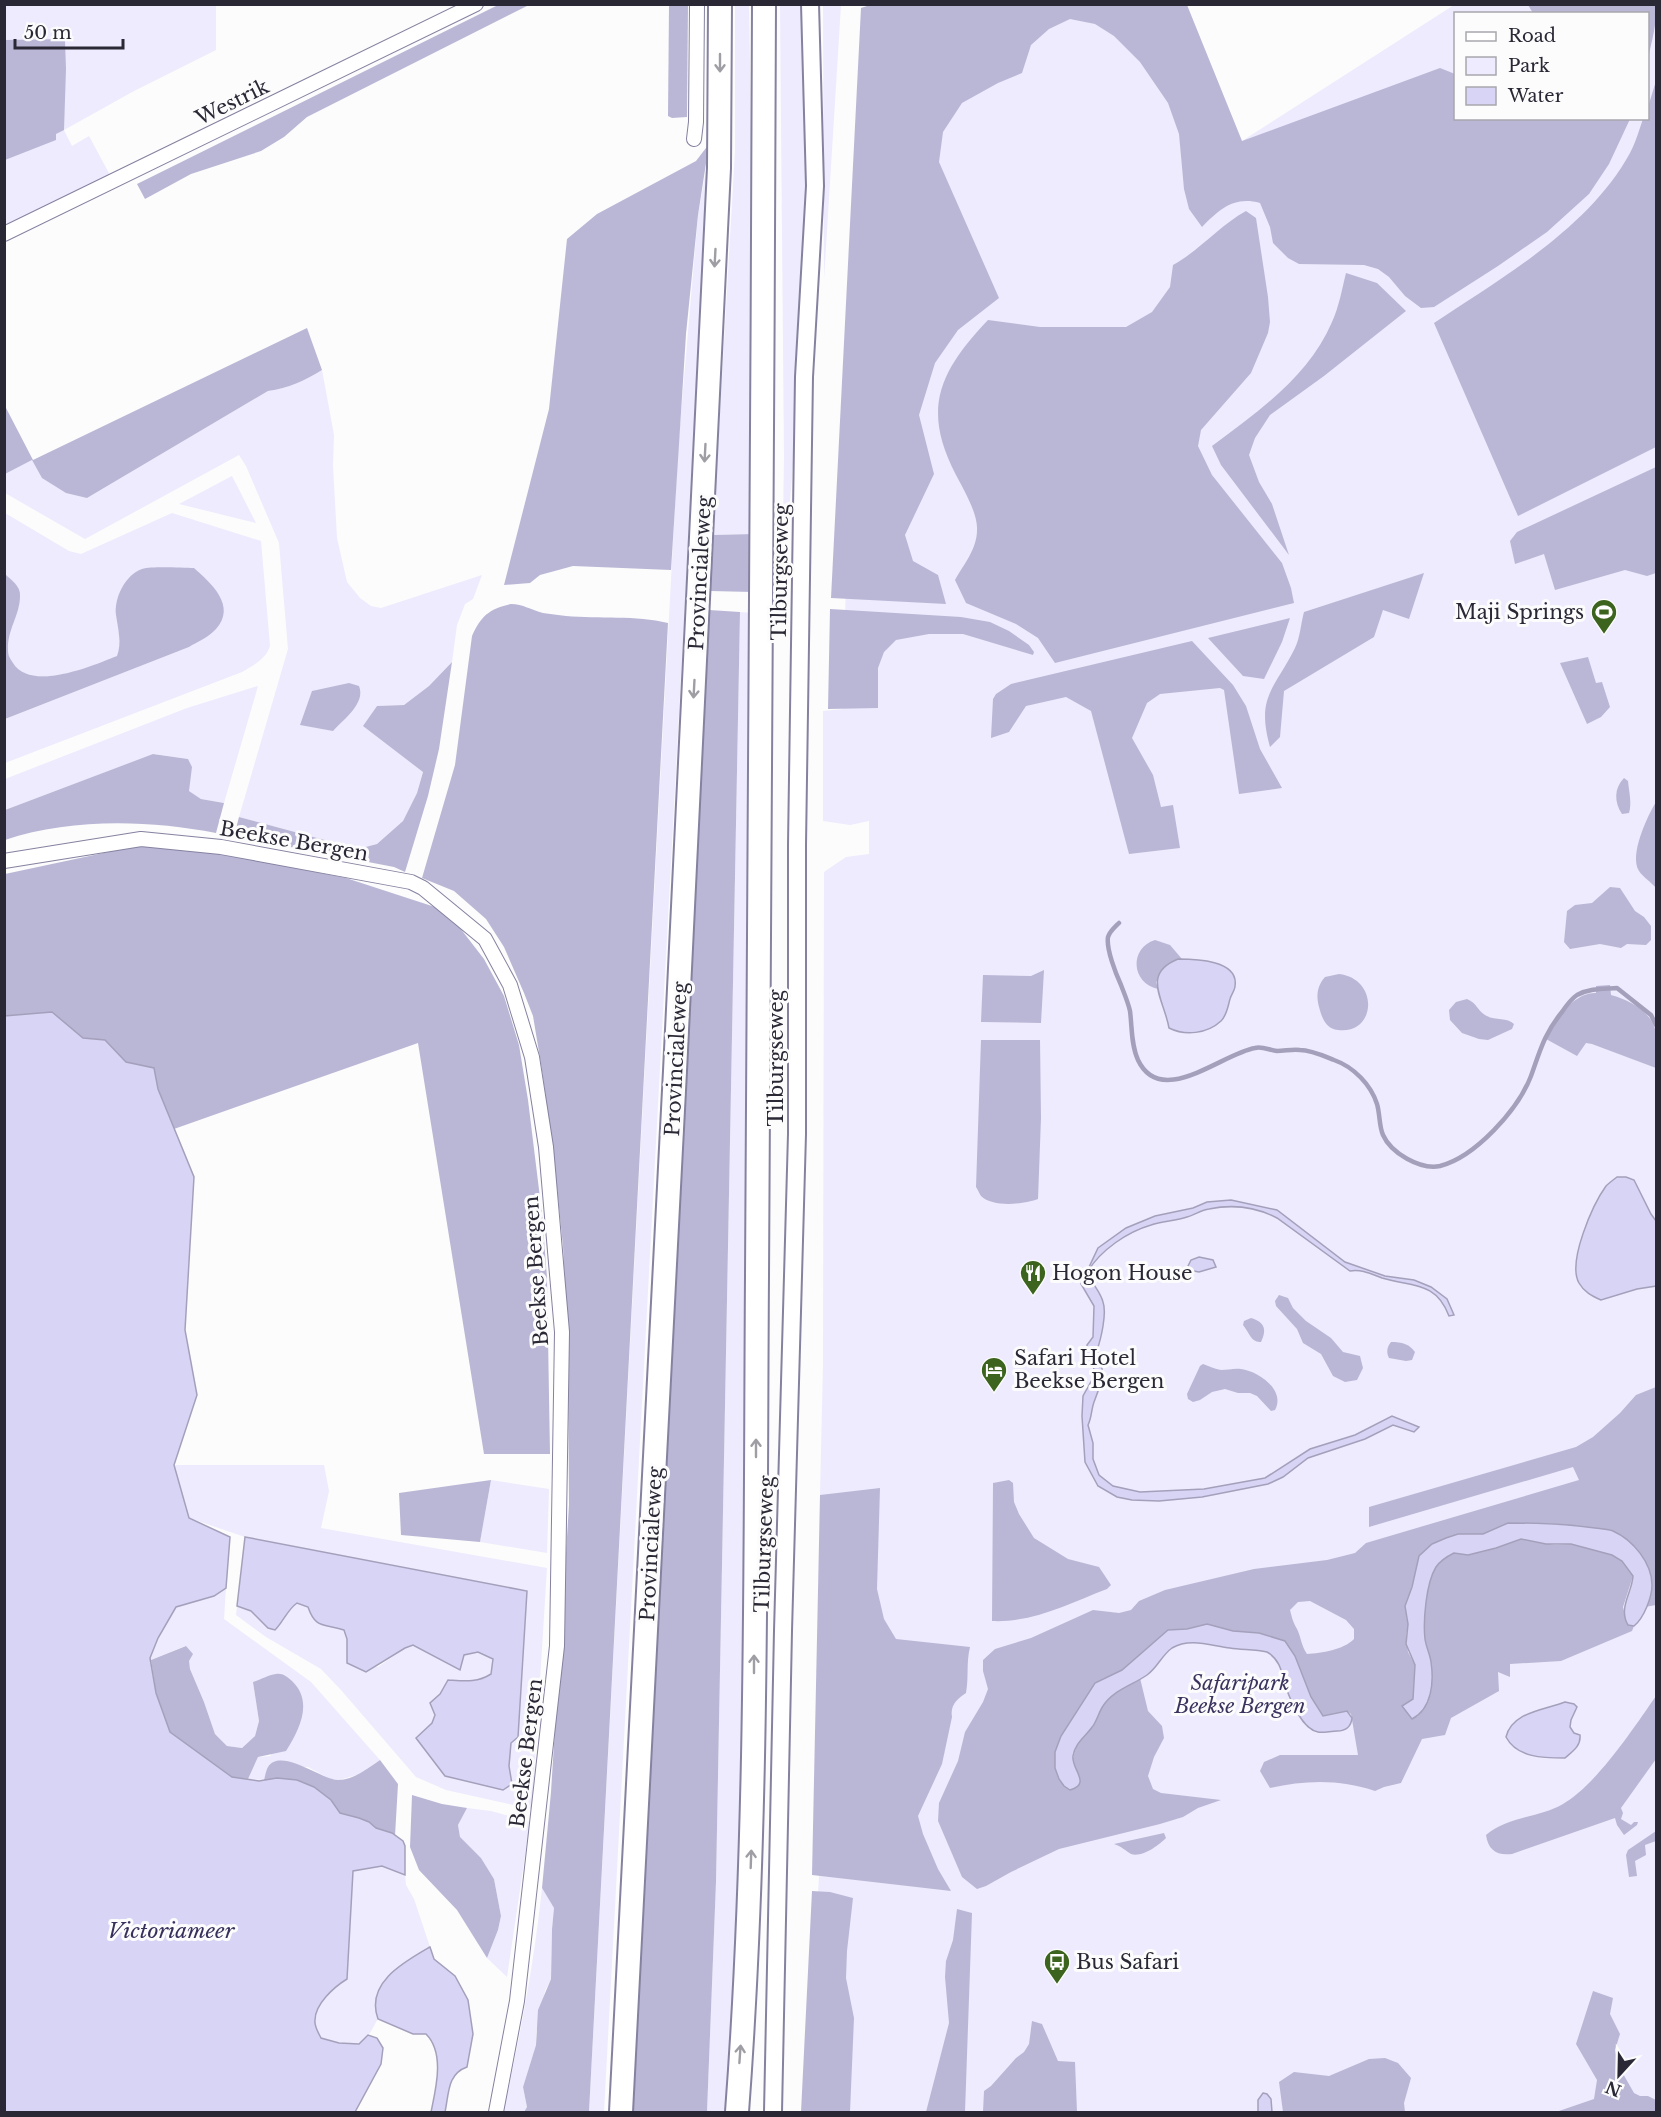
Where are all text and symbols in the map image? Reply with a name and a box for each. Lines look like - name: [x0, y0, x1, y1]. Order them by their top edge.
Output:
- scale bar: [15, 12, 123, 50]
- legend: [1454, 12, 1649, 120]
- text: 50 m: [24, 22, 72, 44]
- text: Road: [1508, 25, 1556, 47]
- one-way arrow: [714, 52, 726, 72]
- text: Park: [1508, 55, 1550, 77]
- street label: Westrik: [190, 74, 273, 130]
- text: Water: [1507, 85, 1564, 107]
- one-way arrow: [709, 247, 720, 267]
- one-way arrow: [700, 442, 711, 462]
- street label: Provincialeweg: [684, 494, 716, 651]
- street label: Tilburgseweg: [767, 502, 793, 641]
- sports icon: Maji Springs: [1589, 597, 1619, 635]
- place label: Maji Springs: [1455, 600, 1584, 624]
- one-way arrow: [688, 679, 699, 699]
- street label: Beekse Bergen: [218, 816, 370, 866]
- street label: Provincialeweg: [660, 980, 692, 1137]
- street label: Tilburgseweg: [764, 988, 788, 1127]
- street label: Beekse Bergen: [519, 1195, 553, 1347]
- restaurant icon: Hogon House: [1018, 1258, 1048, 1296]
- place label: Hogon House: [1052, 1261, 1193, 1285]
- place label: Safari Hotel Beekse Bergen: [1014, 1346, 1165, 1393]
- hotel icon: Safari Hotel Beekse Bergen: [979, 1355, 1009, 1393]
- one-way arrow: [750, 1439, 762, 1459]
- street label: Provincialeweg: [635, 1465, 667, 1622]
- street label: Tilburgseweg: [750, 1474, 778, 1613]
- one-way arrow: [748, 1655, 760, 1675]
- park label: Safaripark Beekse Bergen: [1174, 1671, 1305, 1718]
- street label: Beekse Bergen: [505, 1677, 547, 1829]
- one-way arrow: [745, 1850, 756, 1870]
- water label: Victoriameer: [108, 1918, 236, 1944]
- bus stop icon: Bus Safari: [1042, 1947, 1072, 1985]
- place label: Bus Safari: [1076, 1950, 1179, 1974]
- one-way arrow: [735, 2045, 746, 2065]
- north arrow: [1589, 2045, 1649, 2105]
- text: N: [1603, 2077, 1624, 2101]

